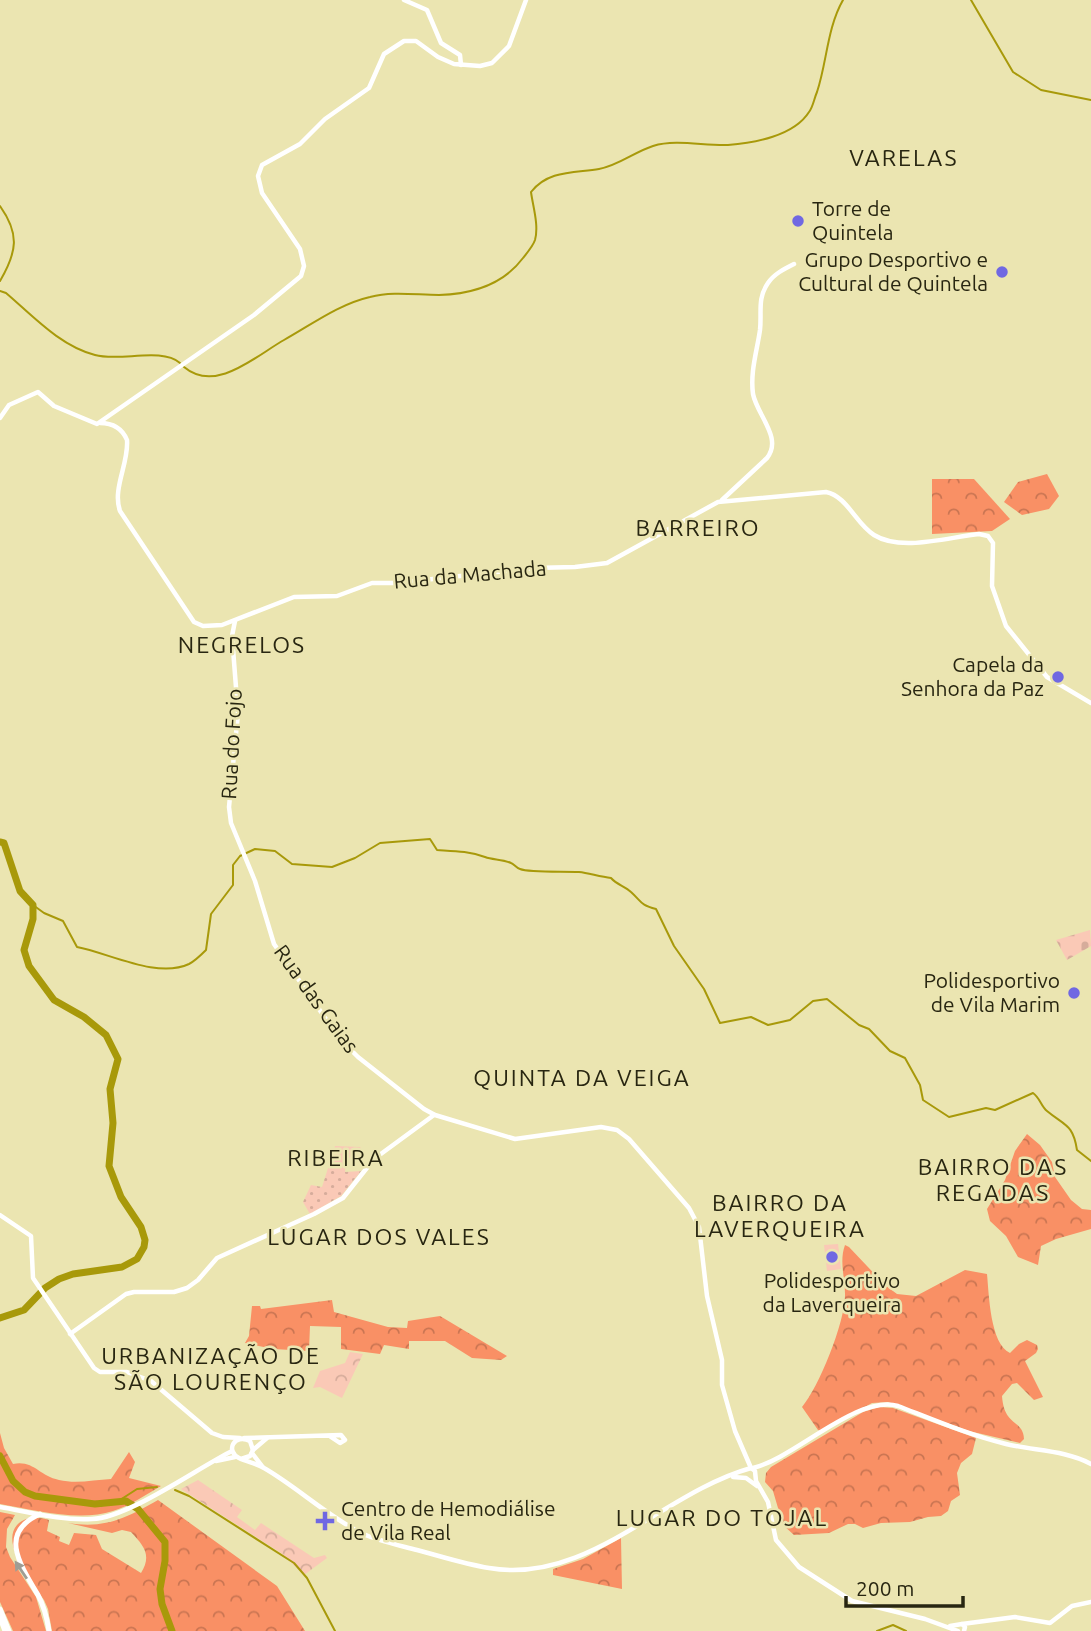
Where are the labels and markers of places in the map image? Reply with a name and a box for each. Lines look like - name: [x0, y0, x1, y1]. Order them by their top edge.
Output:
- place label: Torre de Quintela: [812, 196, 894, 244]
- marker: Torre de Quintela: [790, 213, 806, 229]
- place label: Grupo Desportivo e Cultural de Quintela: [798, 247, 988, 295]
- marker: Grupo Desportivo e Cultural de Quintela: [994, 264, 1010, 280]
- place label: Capela da Senhora da Paz: [901, 652, 1044, 700]
- marker: Capela da Senhora da Paz: [1050, 669, 1066, 685]
- place label: Polidesportivo de Vila Marim: [923, 968, 1060, 1016]
- marker: Polidesportivo de Vila Marim: [1066, 985, 1082, 1001]
- marker: Polidesportivo da Laverqueira: [824, 1249, 840, 1265]
- place label: Polidesportivo da Laverqueira: [763, 1268, 901, 1316]
- place label: Centro de Hemodiálise de Vila Real: [341, 1496, 556, 1544]
- marker: Centro de Hemodiálise de Vila Real: [315, 1511, 335, 1531]

